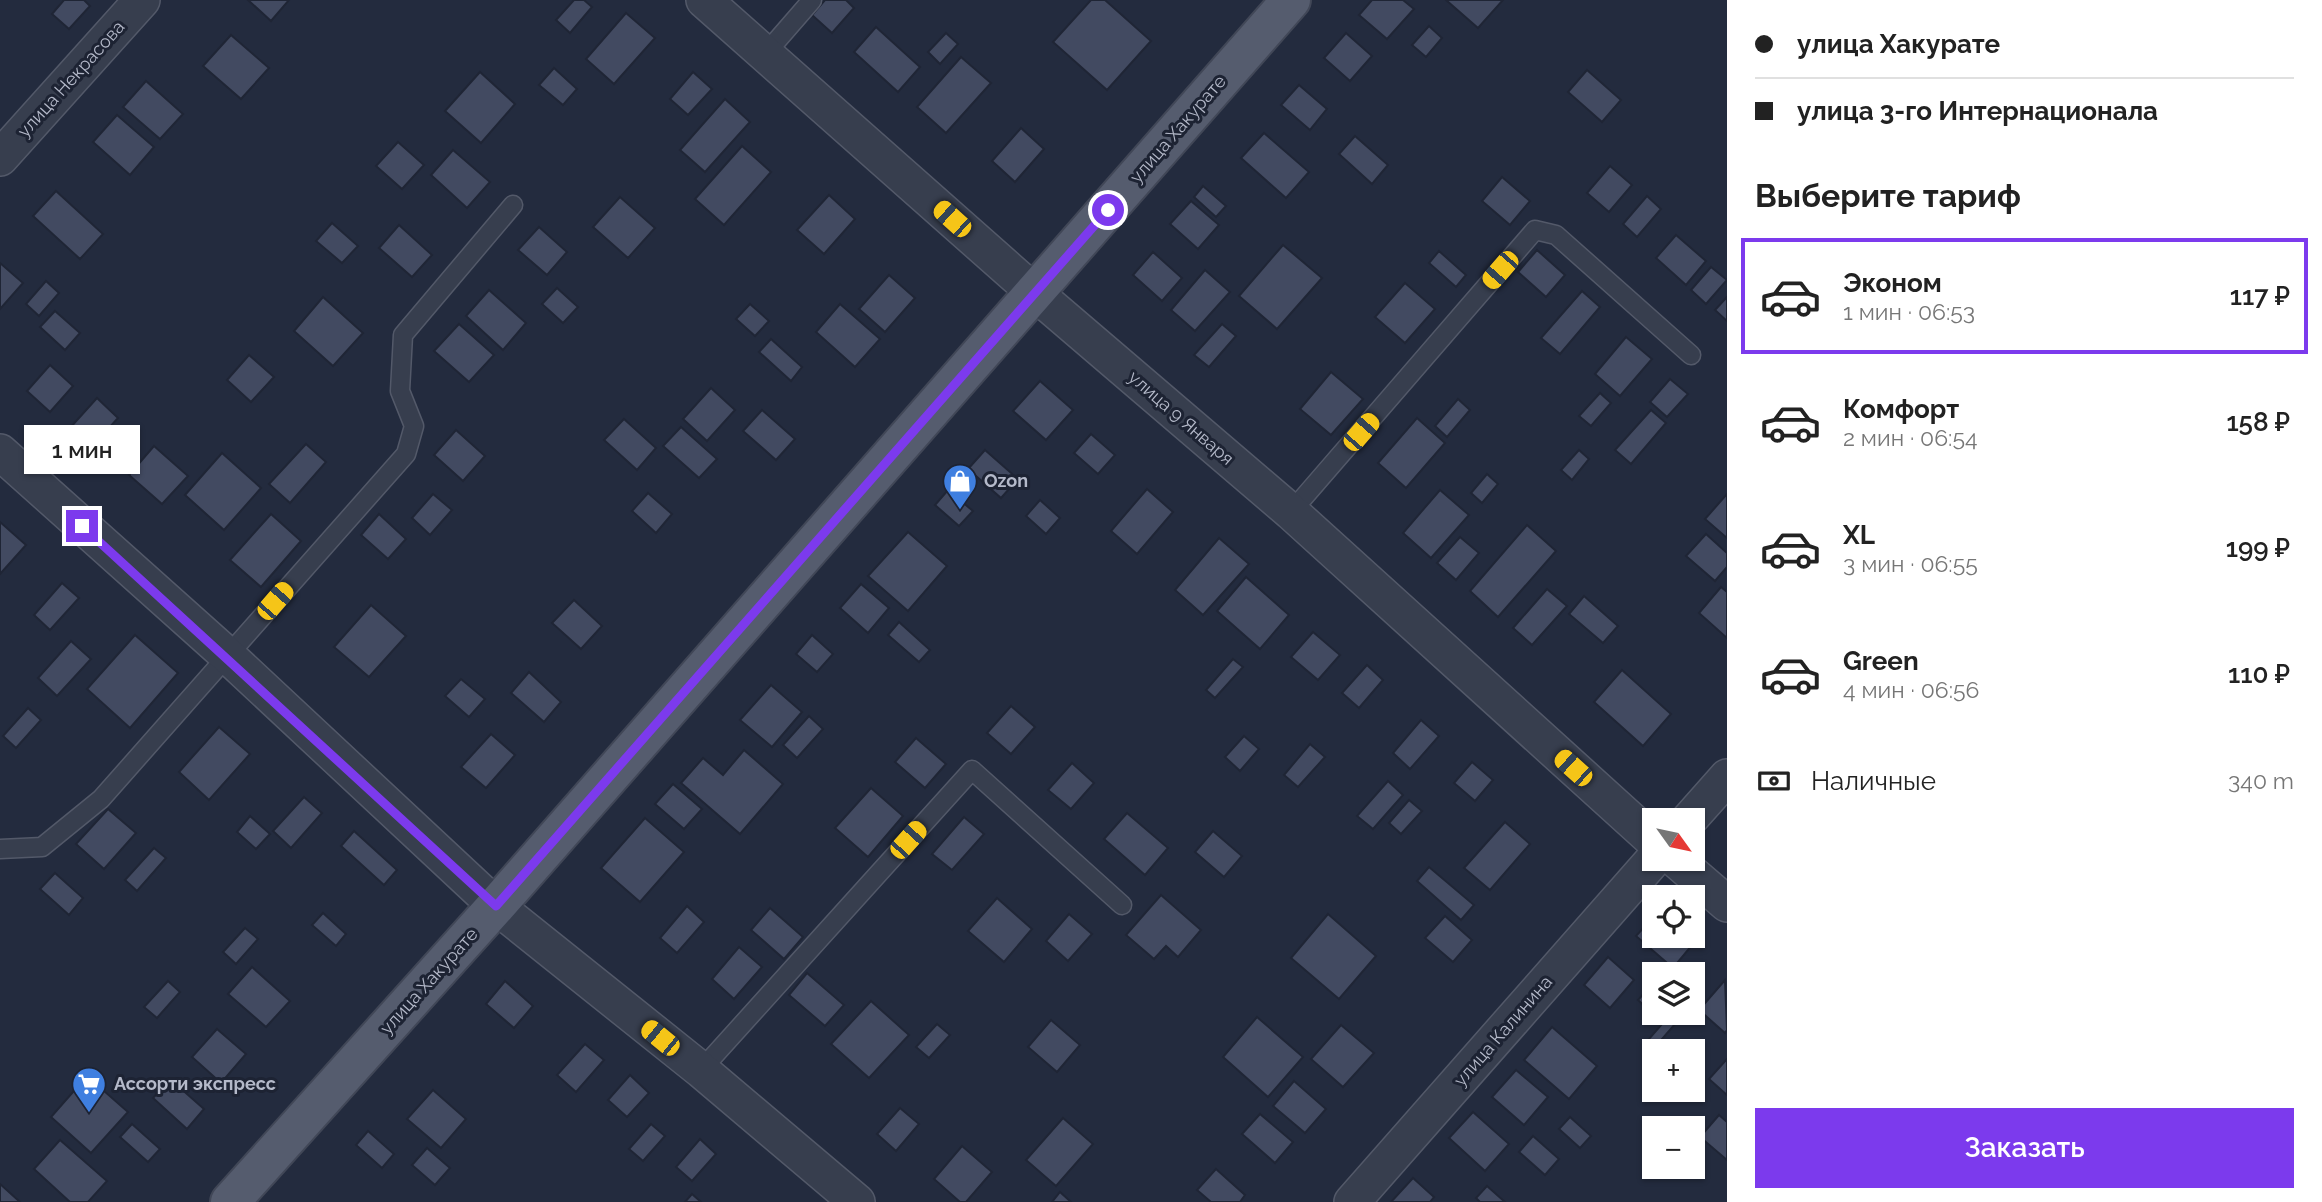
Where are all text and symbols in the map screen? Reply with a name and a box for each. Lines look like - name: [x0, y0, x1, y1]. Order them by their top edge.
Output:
- street label: улица Некрасова: [13, 16, 128, 141]
- text: улица Хакурате: [1797, 29, 2000, 59]
- street label: улица Хакурате: [1125, 70, 1230, 187]
- text: улица 3-го Интернационала: [1797, 96, 2158, 126]
- text: Выберите тариф: [1755, 177, 2021, 214]
- route start: [1092, 194, 1124, 226]
- car: [930, 197, 975, 241]
- car: [1479, 247, 1522, 293]
- icon: car: [1759, 265, 1822, 328]
- text: Эконом: [1843, 268, 1942, 298]
- text: 117 ₽: [2230, 281, 2290, 311]
- text: 1 мин · 06:53: [1843, 298, 1975, 325]
- street label: улица 9 Января: [1124, 366, 1238, 469]
- icon: car: [1759, 391, 1822, 454]
- text: Комфорт: [1843, 394, 1959, 424]
- text: 158 ₽: [2226, 407, 2290, 437]
- car: [1340, 409, 1383, 455]
- callout: 1 мин: [24, 424, 140, 474]
- text: 2 мин · 06:54: [1843, 424, 1977, 451]
- text: 1 мин: [52, 436, 112, 463]
- shop icon: Ozon: [941, 462, 979, 511]
- place label: Ozon: [984, 470, 1028, 491]
- route end: [66, 510, 98, 542]
- icon: car: [1759, 517, 1822, 580]
- text: XL: [1843, 520, 1875, 550]
- text: 199 ₽: [2226, 533, 2290, 563]
- text: 3 мин · 06:55: [1843, 550, 1978, 577]
- car: [254, 578, 297, 624]
- icon: car: [1759, 643, 1822, 706]
- text: Green: [1843, 646, 1919, 676]
- text: 110 ₽: [2228, 659, 2290, 689]
- text: 4 мин · 06:56: [1843, 676, 1979, 703]
- car: [1551, 746, 1596, 790]
- icon: cash: [1755, 762, 1793, 800]
- text: Наличные: [1811, 766, 1936, 796]
- text: 340 m: [2228, 767, 2294, 794]
- north arrow: [1642, 808, 1704, 872]
- map controls: [1642, 808, 1705, 1179]
- car: [887, 817, 930, 863]
- button: locate: [1642, 885, 1705, 948]
- street label: улица Хакурате: [375, 923, 482, 1038]
- button: layers: [1642, 962, 1705, 1025]
- street label: улица Калинина: [1449, 971, 1556, 1090]
- car: [638, 1017, 683, 1059]
- button: +: [1642, 1039, 1705, 1102]
- supermarket icon: Ассорти экспресс: [70, 1065, 108, 1114]
- place label: Ассорти экспресс: [114, 1073, 276, 1094]
- button: Заказать: [1755, 1108, 2294, 1188]
- button: −: [1642, 1116, 1705, 1179]

